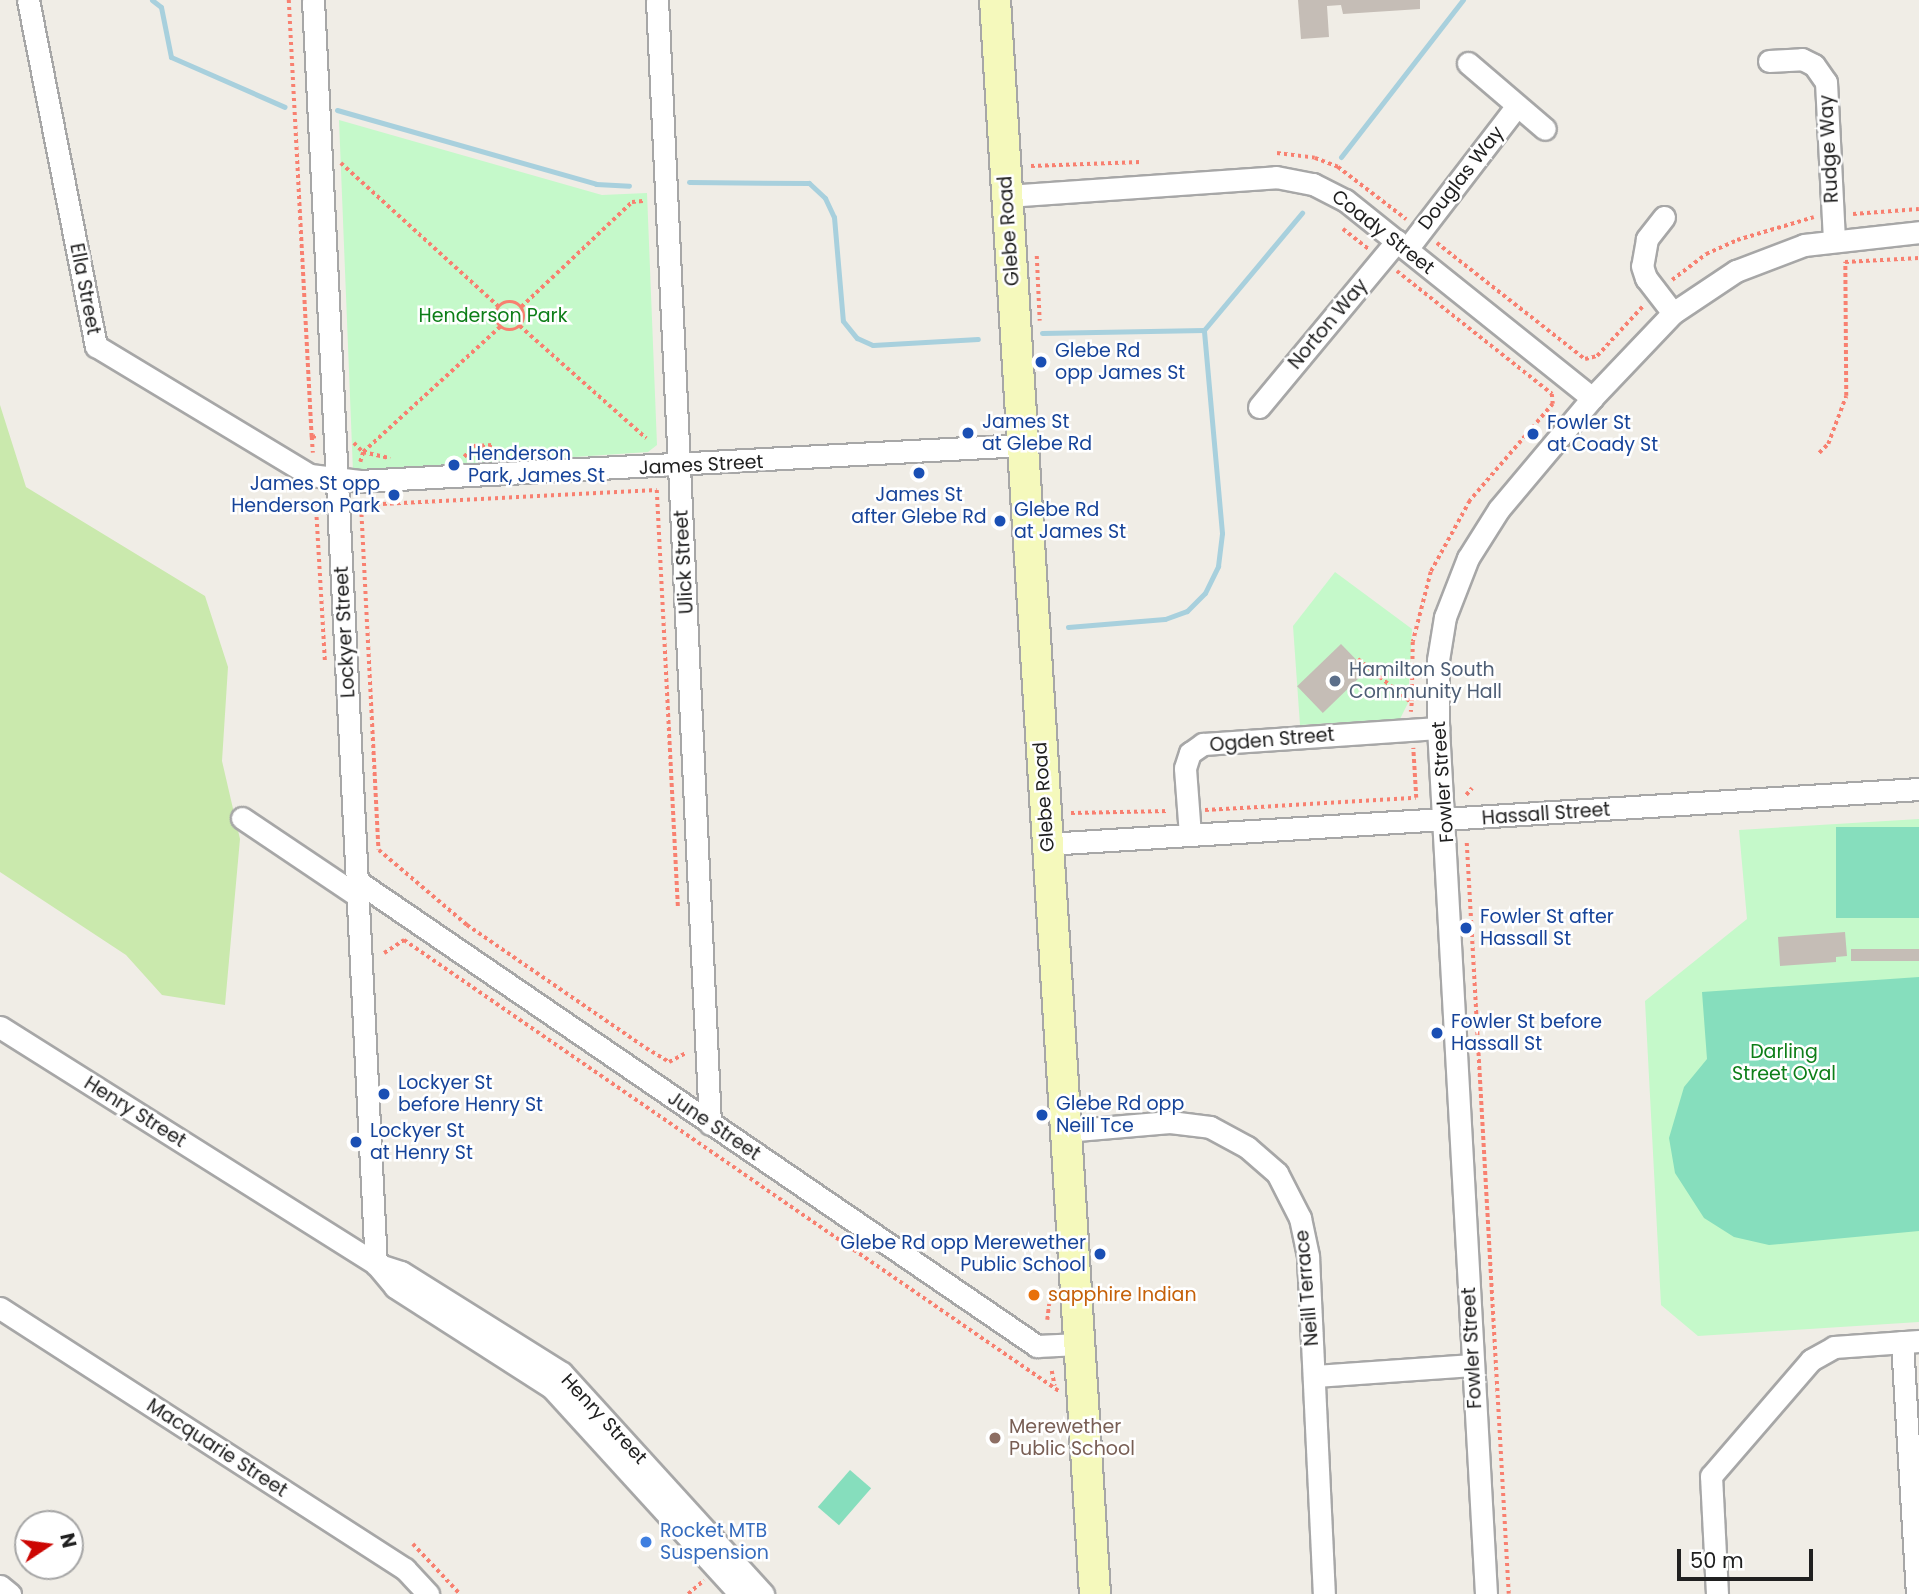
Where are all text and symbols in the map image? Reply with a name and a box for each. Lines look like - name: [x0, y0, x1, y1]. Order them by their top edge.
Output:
- street label: Rudge Way: [1815, 94, 1843, 204]
- street label: Douglas Way: [1413, 122, 1509, 234]
- street label: Glebe Road: [994, 175, 1024, 287]
- street label: Coady Street: [1327, 185, 1439, 279]
- street label: Ella Street: [65, 241, 105, 337]
- street label: Norton Way: [1284, 274, 1372, 374]
- park label: Henderson Park: [419, 305, 567, 327]
- place label: Glebe Rd opp James St: [1055, 340, 1185, 384]
- marker: Glebe Rd opp James St: [1033, 354, 1049, 370]
- place label: James St at Glebe Rd: [982, 411, 1092, 455]
- place label: Fowler St at Coady St: [1547, 412, 1658, 456]
- marker: James St at Glebe Rd: [960, 425, 976, 441]
- marker: Fowler St at Coady St: [1525, 426, 1541, 442]
- place label: Henderson Park, James St: [468, 443, 605, 487]
- street label: James Street: [638, 450, 764, 480]
- marker: Henderson Park, James St: [446, 457, 462, 473]
- marker: James St after Glebe Rd: [911, 465, 927, 481]
- place label: James St opp Henderson Park: [231, 473, 380, 517]
- place label: James St after Glebe Rd: [851, 484, 987, 528]
- marker: James St opp Henderson Park: [386, 487, 402, 503]
- place label: Glebe Rd at James St: [1014, 499, 1126, 543]
- street label: Ulick Street: [670, 509, 698, 615]
- marker: Glebe Rd at James St: [992, 513, 1008, 529]
- street label: Lockyer Street: [330, 566, 360, 698]
- place label: Hamilton South Community Hall: [1349, 659, 1502, 703]
- marker: Hamilton South Community Hall: [1327, 673, 1343, 689]
- street label: Fowler Street: [1427, 721, 1459, 843]
- street label: Ogden Street: [1209, 723, 1335, 757]
- street label: Glebe Road: [1029, 741, 1059, 853]
- street label: Hassall Street: [1481, 798, 1611, 830]
- place label: Fowler St after Hassall St: [1480, 906, 1614, 950]
- marker: Fowler St after Hassall St: [1458, 920, 1474, 936]
- place label: Fowler St before Hassall St: [1451, 1011, 1602, 1055]
- marker: Fowler St before Hassall St: [1429, 1025, 1445, 1041]
- park label: Darling Street Oval: [1732, 1041, 1836, 1085]
- street label: Henry Street: [80, 1072, 190, 1152]
- place label: Lockyer St before Henry St: [398, 1072, 543, 1116]
- marker: Lockyer St before Henry St: [376, 1086, 392, 1102]
- street label: June Street: [663, 1087, 765, 1165]
- place label: Glebe Rd opp Neill Tce: [1056, 1093, 1184, 1137]
- marker: Glebe Rd opp Neill Tce: [1034, 1107, 1050, 1123]
- place label: Lockyer St at Henry St: [370, 1120, 473, 1164]
- marker: Lockyer St at Henry St: [348, 1134, 364, 1150]
- street label: Neill Terrace: [1291, 1229, 1323, 1347]
- place label: Glebe Rd opp Merewether Public School: [840, 1232, 1086, 1276]
- marker: Glebe Rd opp Merewether Public School: [1092, 1246, 1108, 1262]
- place label: sapphire Indian: [1048, 1284, 1197, 1306]
- marker: sapphire Indian: [1026, 1287, 1042, 1303]
- street label: Fowler Street: [1457, 1287, 1487, 1409]
- street label: Henry Street: [556, 1369, 652, 1469]
- street label: Macquarie Street: [143, 1394, 291, 1502]
- place label: Merewether Public School: [1009, 1416, 1135, 1460]
- marker: Merewether Public School: [987, 1430, 1003, 1446]
- north arrow: [14, 1510, 84, 1580]
- place label: Rocket MTB Suspension: [660, 1520, 769, 1564]
- text: N: [53, 1531, 83, 1551]
- marker: Rocket MTB Suspension: [638, 1534, 654, 1550]
- scale bar: [1681, 1534, 1818, 1578]
- text: 50 m: [1690, 1546, 1744, 1575]

